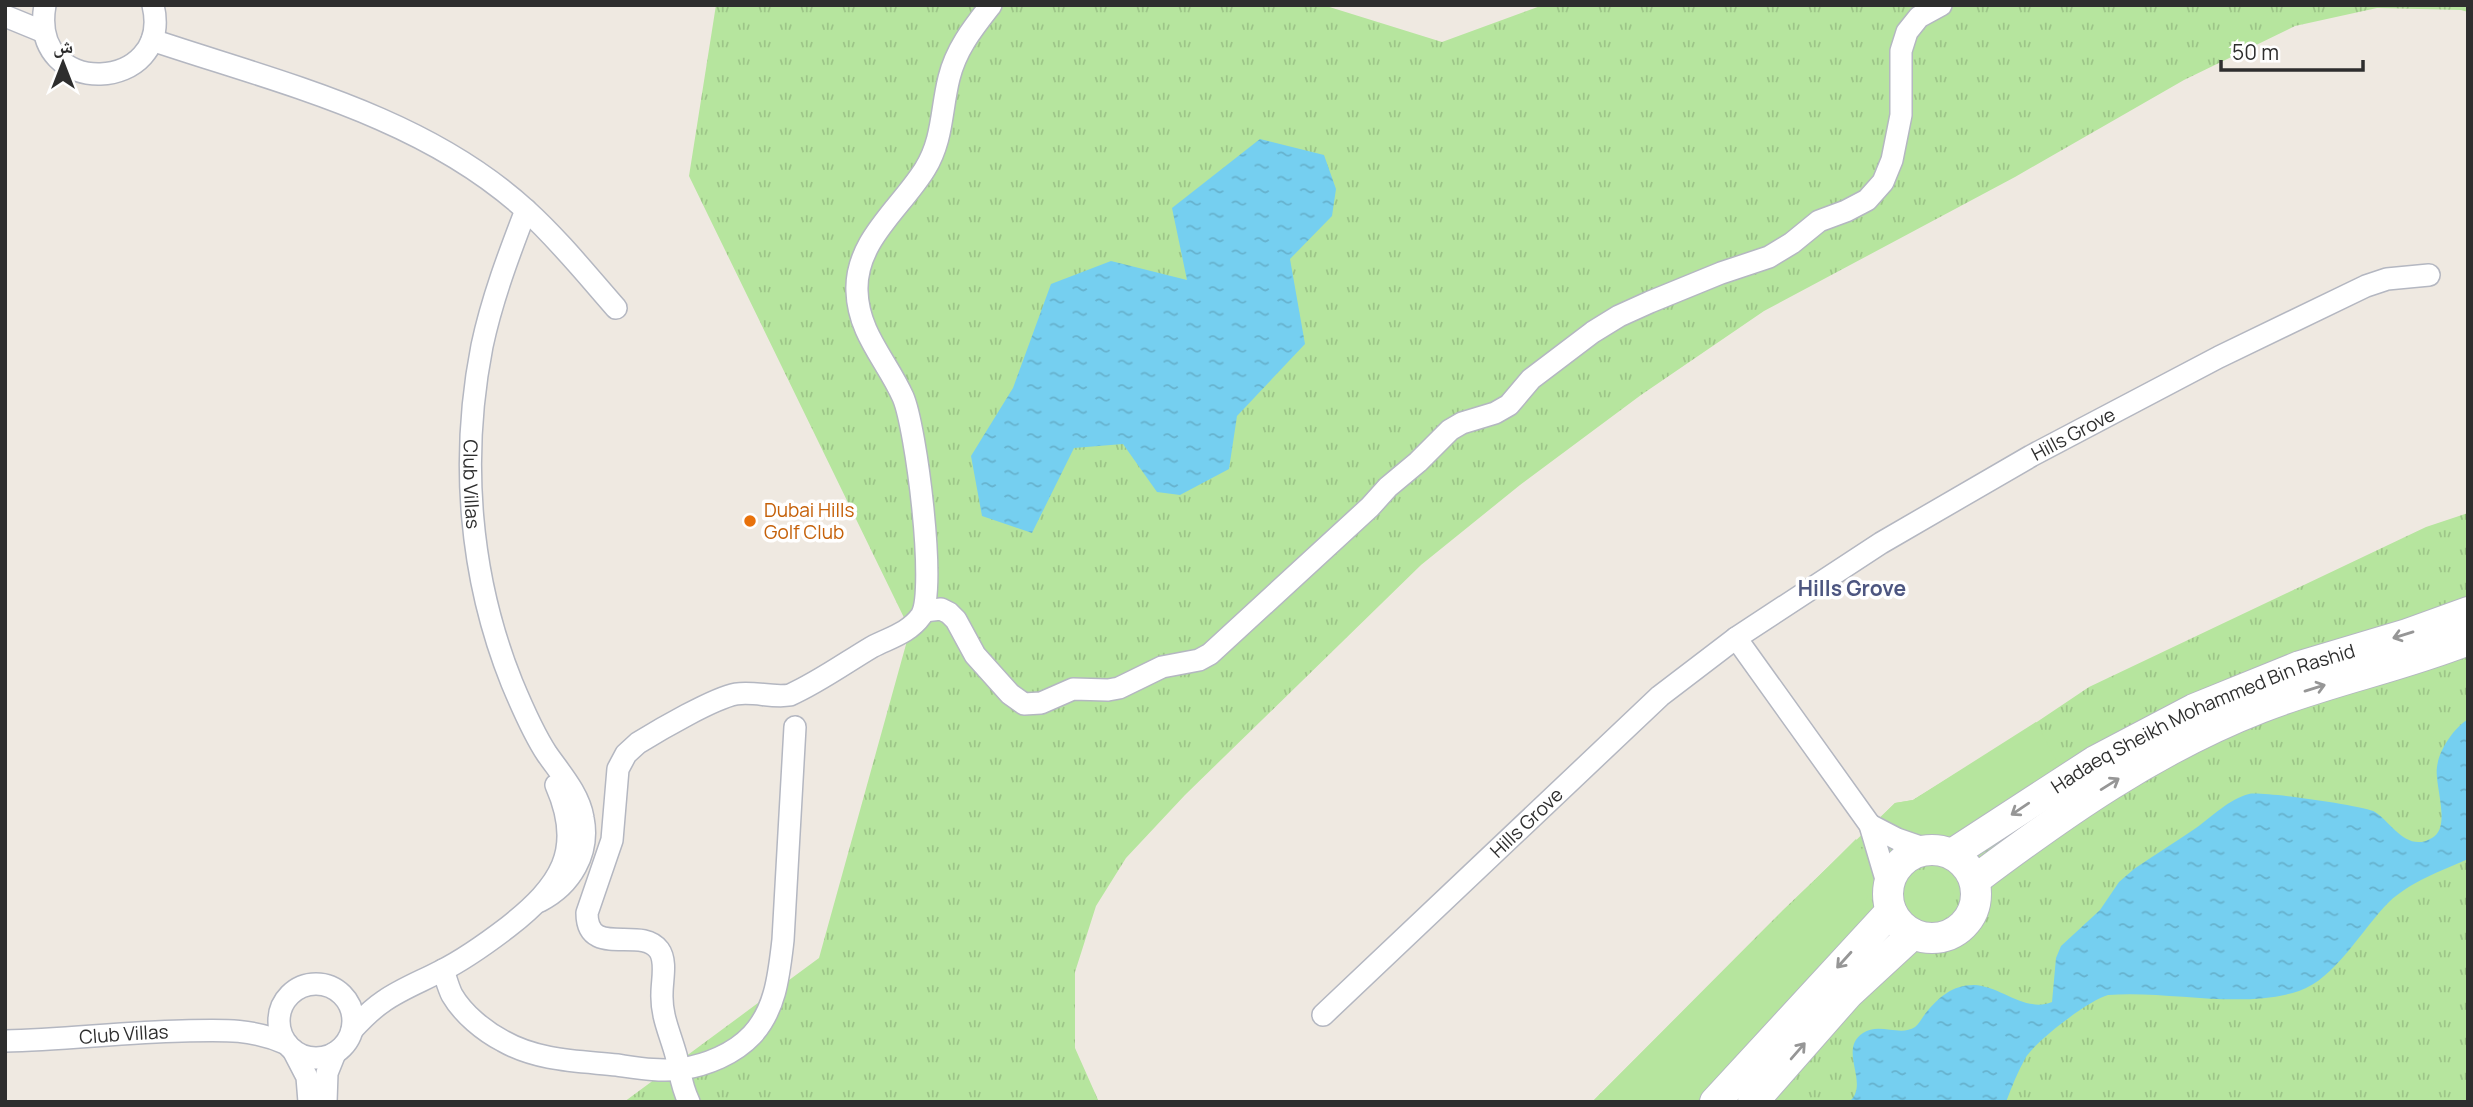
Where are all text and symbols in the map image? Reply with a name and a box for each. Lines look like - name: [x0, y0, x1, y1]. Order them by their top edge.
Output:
- north arrow: [28, 28, 98, 98]
- scale bar: [2221, 28, 2363, 72]
- text: ش: [53, 33, 73, 59]
- text: 50 m: [2232, 38, 2279, 66]
- street label: Hills Grove: [2027, 401, 2120, 467]
- street label: Club Villas: [457, 439, 487, 530]
- place label: Dubai Hills Golf Club: [764, 497, 854, 545]
- marker: Dubai Hills Golf Club: [742, 513, 758, 529]
- district label: Hills Grove: [1798, 574, 1906, 602]
- one-way arrow: [2393, 629, 2415, 642]
- street label: Hadaeq Sheikh Mohammed Bin Rashid: [2046, 637, 2358, 799]
- one-way arrow: [2304, 681, 2326, 693]
- one-way arrow: [2099, 777, 2119, 791]
- street label: Hills Grove: [1484, 782, 1568, 863]
- one-way arrow: [2011, 802, 2030, 816]
- one-way arrow: [1836, 951, 1853, 968]
- street label: Club Villas: [78, 1018, 169, 1050]
- one-way arrow: [1790, 1042, 1806, 1060]

